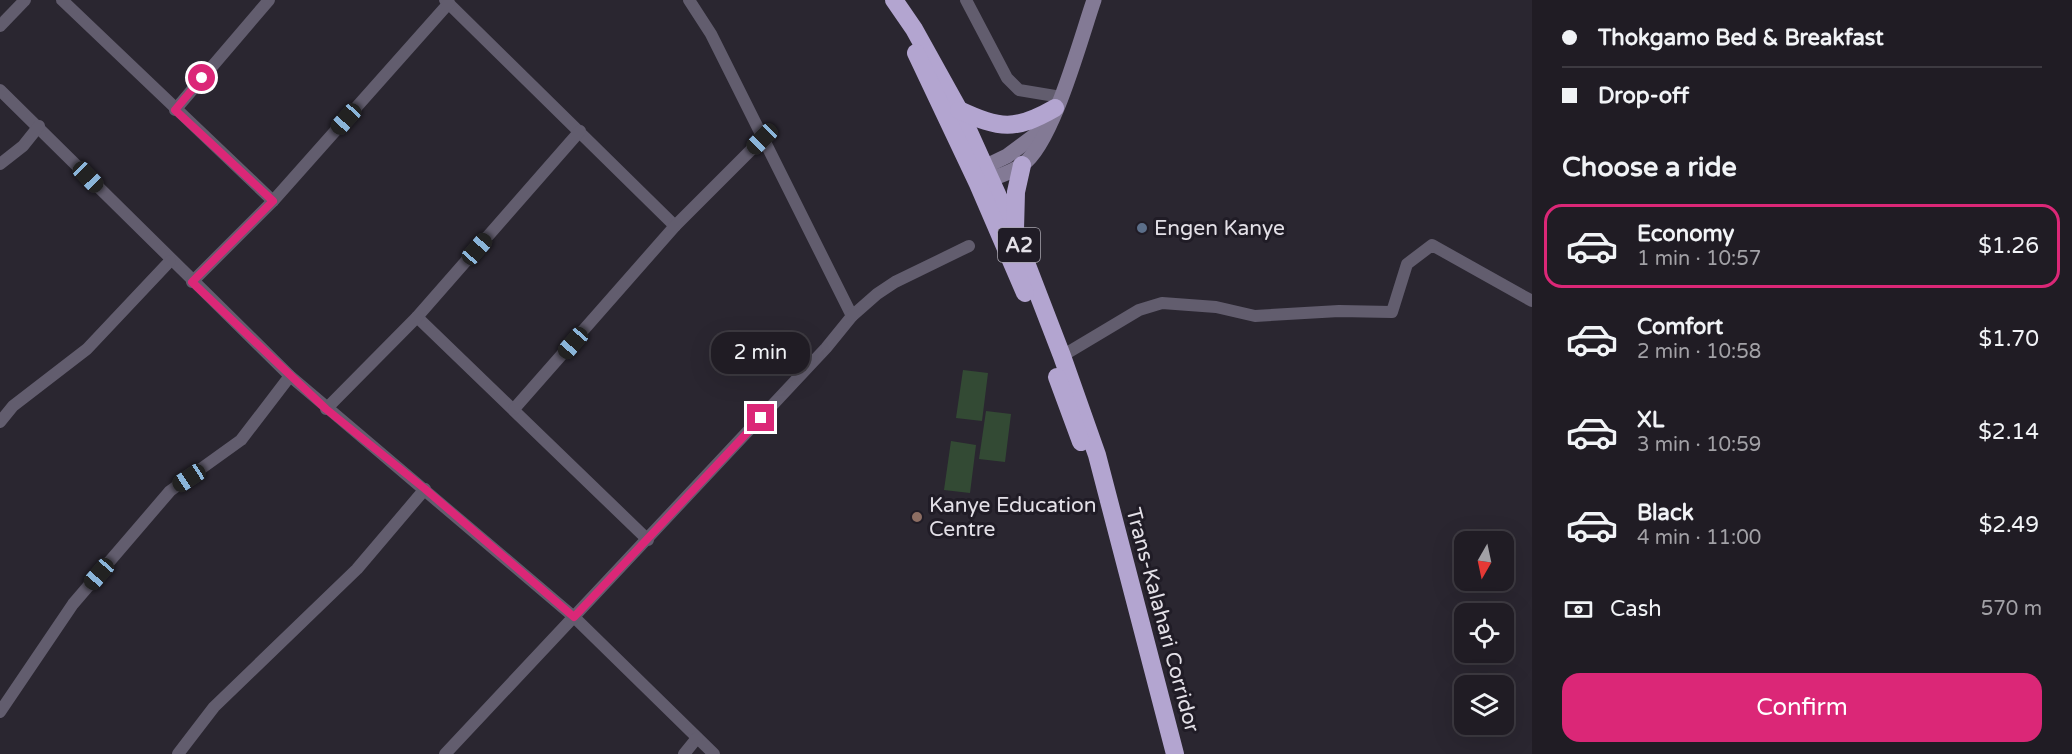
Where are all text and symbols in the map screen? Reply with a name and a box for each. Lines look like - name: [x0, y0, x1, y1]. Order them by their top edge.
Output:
- text: Thokgamo Bed & Breakfast: [1598, 25, 1884, 51]
- route start: [188, 64, 215, 91]
- text: Drop-off: [1598, 83, 1689, 109]
- car: [327, 100, 365, 138]
- car: [743, 120, 781, 158]
- text: Choose a ride: [1562, 151, 1737, 184]
- car: [69, 158, 107, 196]
- place label: Engen Kanye: [1154, 216, 1285, 241]
- icon: car: [1565, 219, 1619, 273]
- marker: Engen Kanye: [1135, 221, 1149, 235]
- text: Economy: [1637, 221, 1734, 247]
- road number: A2: [998, 228, 1040, 262]
- car: [458, 230, 496, 268]
- text: $1.26: [1978, 233, 2039, 259]
- text: 1 min · 10:57: [1637, 247, 1761, 271]
- icon: car: [1565, 312, 1619, 366]
- text: Comfort: [1637, 314, 1723, 340]
- car: [554, 324, 592, 362]
- text: $1.70: [1978, 326, 2039, 352]
- callout: 2 min: [712, 331, 810, 373]
- text: 2 min · 10:58: [1637, 340, 1761, 364]
- text: 2 min: [734, 341, 787, 365]
- route end: [747, 404, 774, 431]
- icon: car: [1565, 405, 1619, 459]
- text: XL: [1637, 407, 1664, 433]
- text: $2.14: [1978, 419, 2039, 445]
- text: 3 min · 10:59: [1637, 433, 1761, 457]
- car: [169, 461, 209, 495]
- place label: Kanye Education Centre: [929, 493, 1097, 542]
- icon: car: [1565, 498, 1619, 552]
- text: Black: [1637, 500, 1694, 526]
- street label: Trans-Kalahari Corridor: [1120, 505, 1205, 735]
- marker: Kanye Education Centre: [910, 510, 924, 524]
- text: $2.49: [1979, 512, 2039, 538]
- text: 4 min · 11:00: [1637, 526, 1761, 550]
- north arrow: [1454, 531, 1514, 591]
- map controls: [1454, 531, 1514, 735]
- car: [80, 555, 118, 593]
- icon: cash: [1562, 593, 1595, 626]
- text: Cash: [1610, 596, 1662, 622]
- text: 570 m: [1981, 597, 2042, 621]
- button: locate: [1454, 603, 1514, 663]
- button: Confirm: [1562, 673, 2042, 742]
- button: layers: [1454, 675, 1514, 735]

